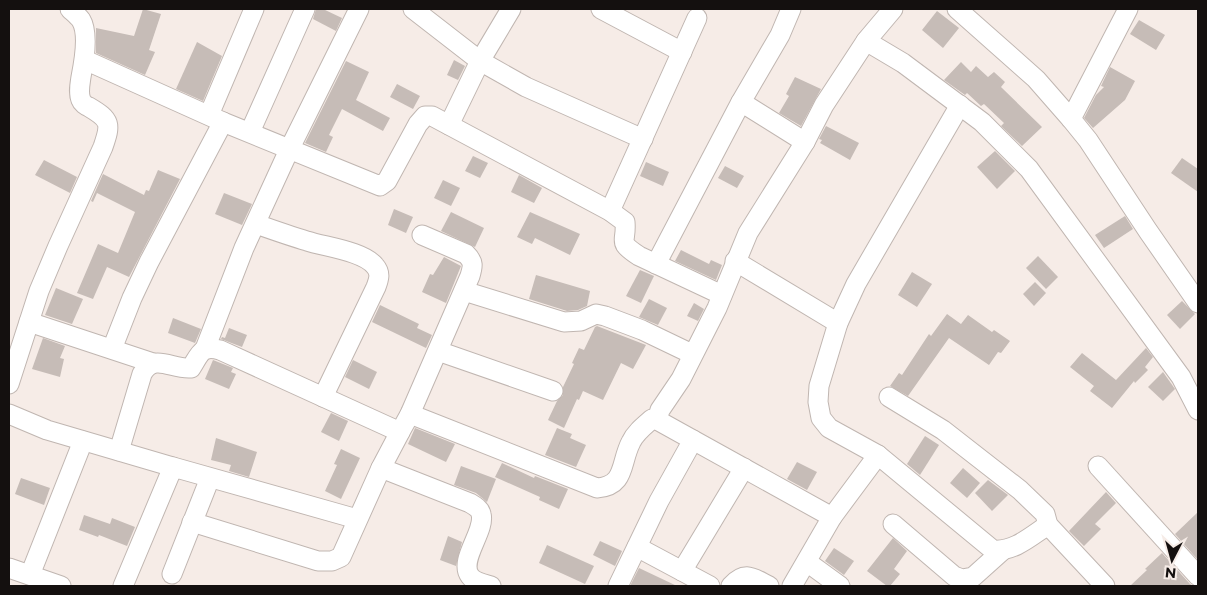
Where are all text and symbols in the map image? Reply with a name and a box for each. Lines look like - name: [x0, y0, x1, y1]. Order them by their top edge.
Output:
- north arrow: [1147, 535, 1197, 585]
- text: N: [1164, 563, 1177, 582]

